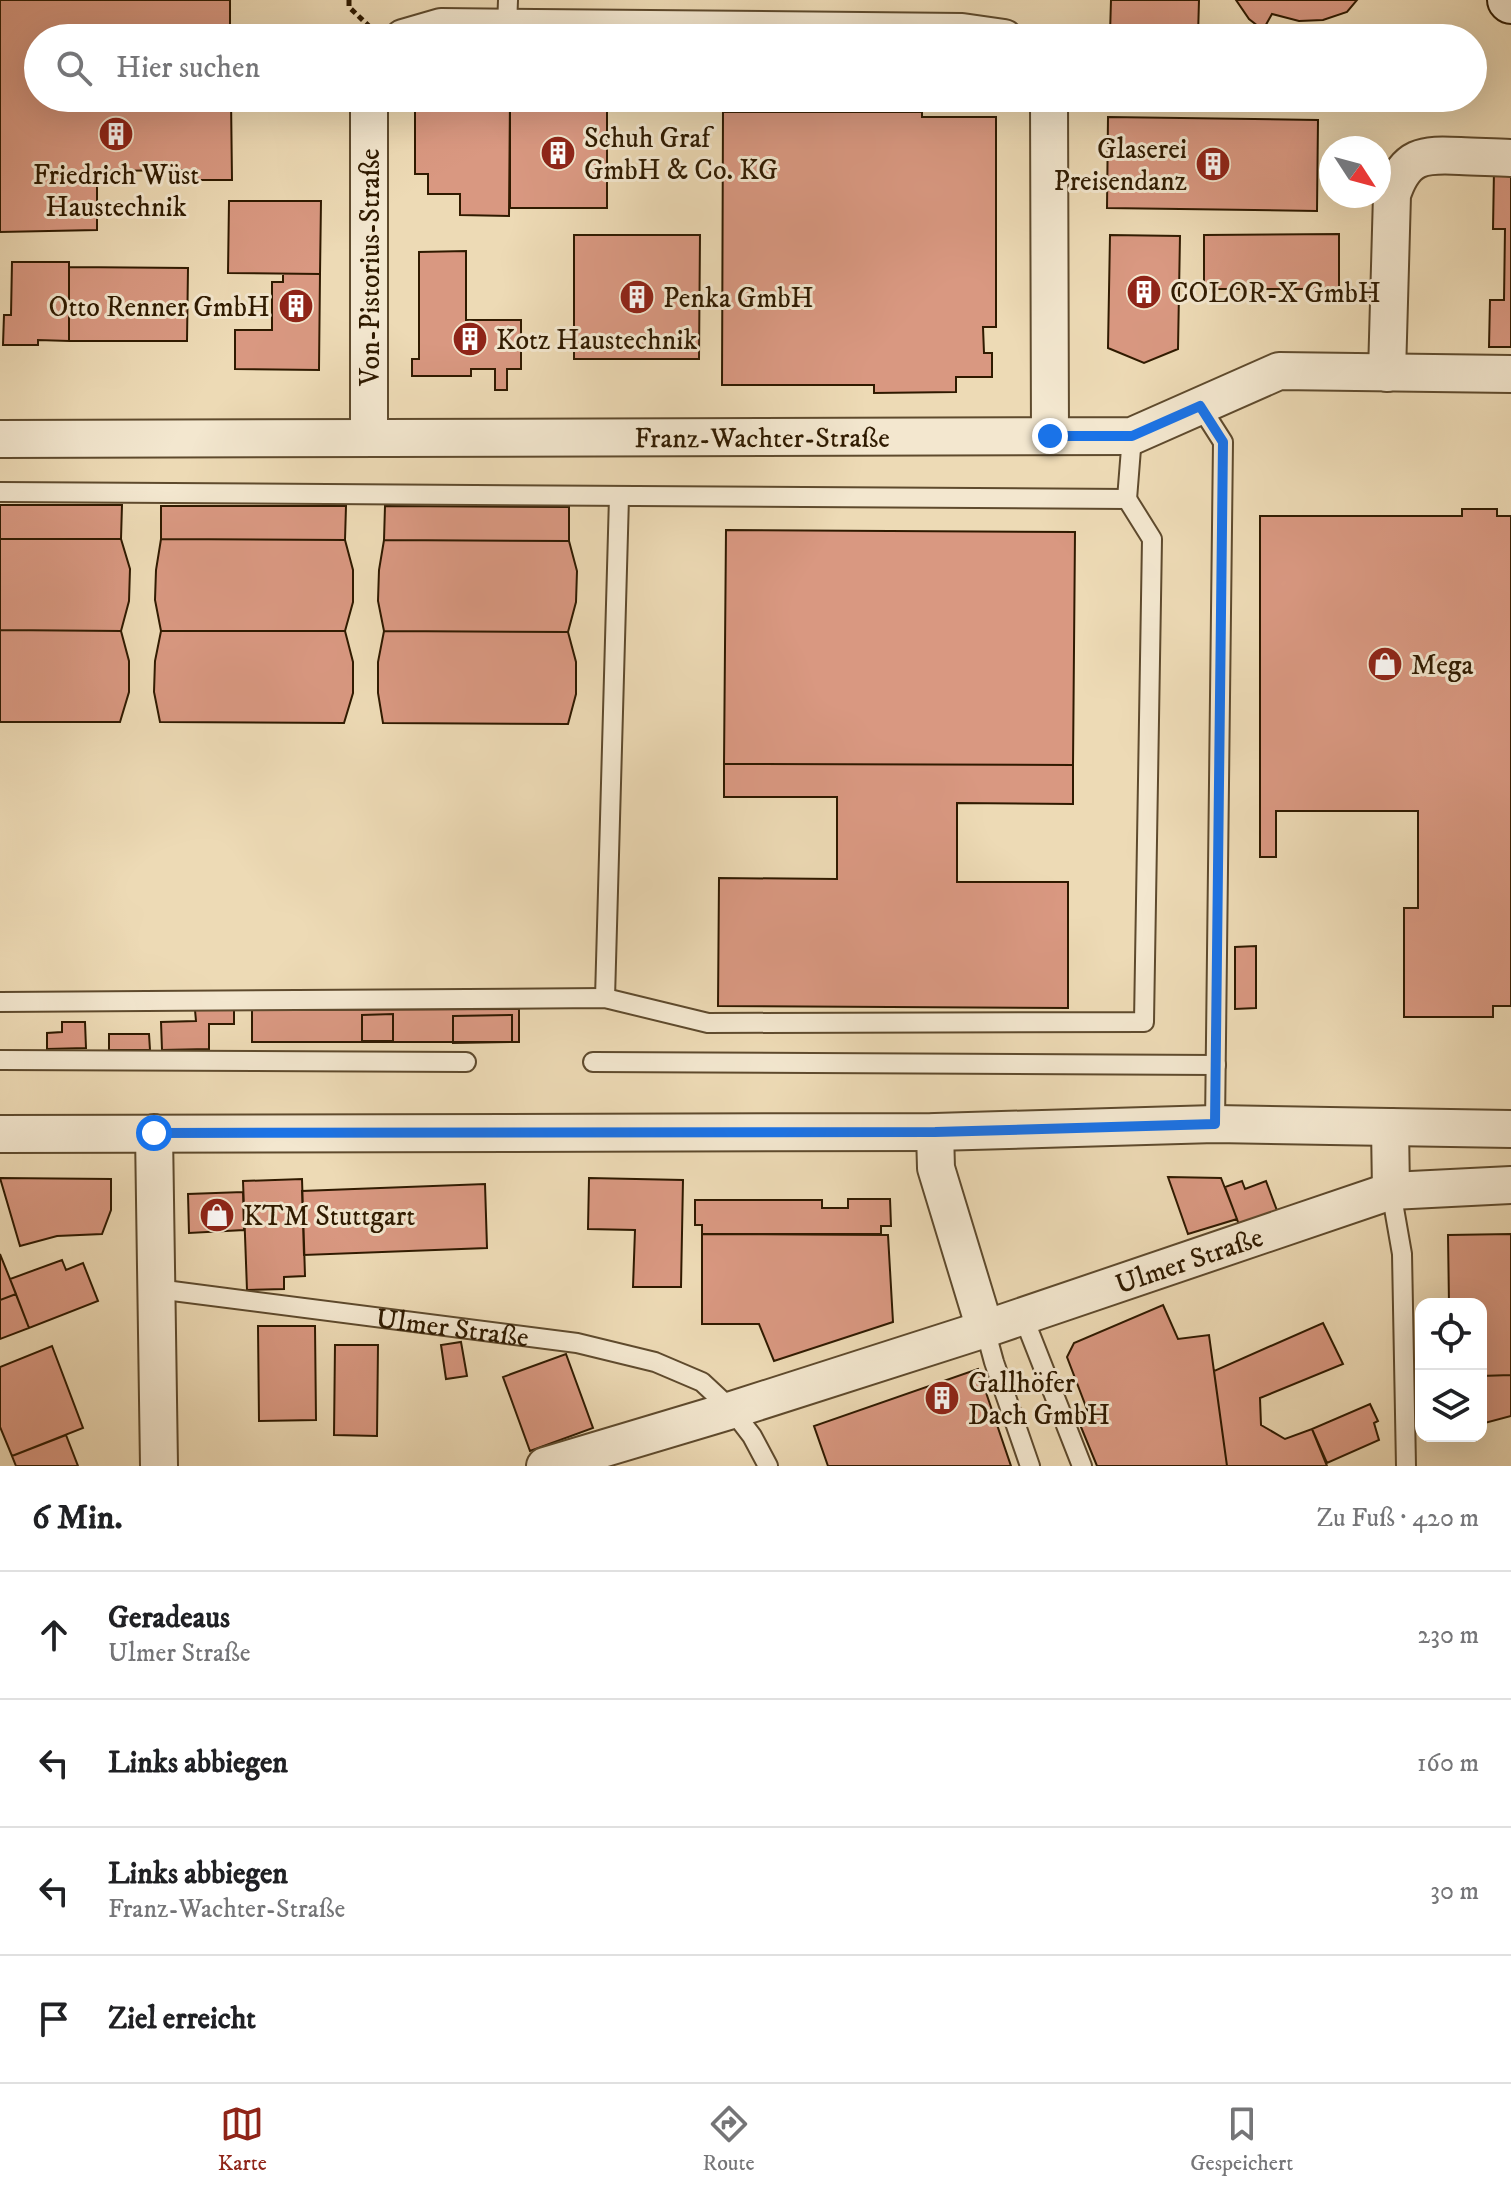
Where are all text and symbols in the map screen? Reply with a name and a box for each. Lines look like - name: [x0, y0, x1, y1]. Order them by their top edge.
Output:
- search box: [24, 24, 1487, 112]
- icon: search: [52, 46, 96, 90]
- text: Hier suchen: [116, 50, 260, 87]
- building icon: Friedrich Wüst Haustechnik: [97, 115, 135, 153]
- place label: Schuh Graf GmbH & Co. KG: [584, 121, 778, 188]
- place label: Glaserei Preisendanz: [1053, 132, 1187, 199]
- building icon: Schuh Graf GmbH & Co. KG: [539, 134, 577, 172]
- north arrow: [1319, 136, 1391, 208]
- building icon: Glaserei Preisendanz: [1194, 145, 1232, 183]
- street label: Von-Pistorius-Straße: [353, 148, 388, 387]
- place label: Friedrich Wüst Haustechnik: [33, 158, 199, 225]
- building icon: COLOR-X GmbH: [1125, 273, 1163, 311]
- place label: COLOR-X GmbH: [1170, 276, 1381, 311]
- building icon: Penka GmbH: [618, 278, 656, 316]
- place label: Penka GmbH: [663, 281, 814, 316]
- building icon: Otto Renner GmbH: [277, 287, 315, 325]
- place label: Otto Renner GmbH: [49, 290, 270, 325]
- building icon: Kotz Haustechnik: [451, 320, 489, 358]
- place label: Kotz Haustechnik: [496, 323, 698, 358]
- route end: [1032, 418, 1068, 454]
- street label: Franz-Wachter-Straße: [634, 421, 890, 456]
- shop icon: Mega: [1366, 645, 1404, 683]
- place label: Mega: [1411, 648, 1473, 683]
- route start: [136, 1115, 172, 1151]
- shop icon: KTM Stuttgart: [198, 1196, 236, 1234]
- place label: KTM Stuttgart: [243, 1199, 415, 1234]
- street label: Ulmer Straße: [1111, 1220, 1268, 1302]
- map controls: [1415, 1298, 1487, 1442]
- button: locate: [1415, 1298, 1487, 1370]
- street label: Ulmer Straße: [374, 1301, 531, 1356]
- place label: Gallhöfer Dach GmbH: [968, 1366, 1110, 1433]
- button: layers: [1415, 1370, 1487, 1442]
- building icon: Gallhöfer Dach GmbH: [923, 1379, 961, 1417]
- text: 6 Min.: [32, 1497, 123, 1539]
- text: Zu Fuß · 420 m: [1316, 1502, 1479, 1535]
- text: Geradeaus: [108, 1600, 230, 1637]
- icon: ahead: [32, 1613, 76, 1657]
- text: 230 m: [1417, 1619, 1479, 1652]
- text: Ulmer Straße: [108, 1637, 251, 1670]
- icon: left: [32, 1741, 76, 1785]
- text: Links abbiegen: [108, 1745, 288, 1782]
- text: 160 m: [1417, 1747, 1479, 1780]
- text: Links abbiegen: [108, 1856, 288, 1893]
- icon: left: [32, 1869, 76, 1913]
- text: 30 m: [1430, 1875, 1479, 1908]
- text: Franz-Wachter-Straße: [108, 1893, 345, 1926]
- icon: arrive: [32, 1997, 76, 2041]
- text: Ziel erreicht: [108, 2001, 256, 2038]
- tab: Karte: [218, 2102, 267, 2177]
- tab: Route: [703, 2102, 755, 2177]
- tab: Gespeichert: [1190, 2102, 1293, 2177]

